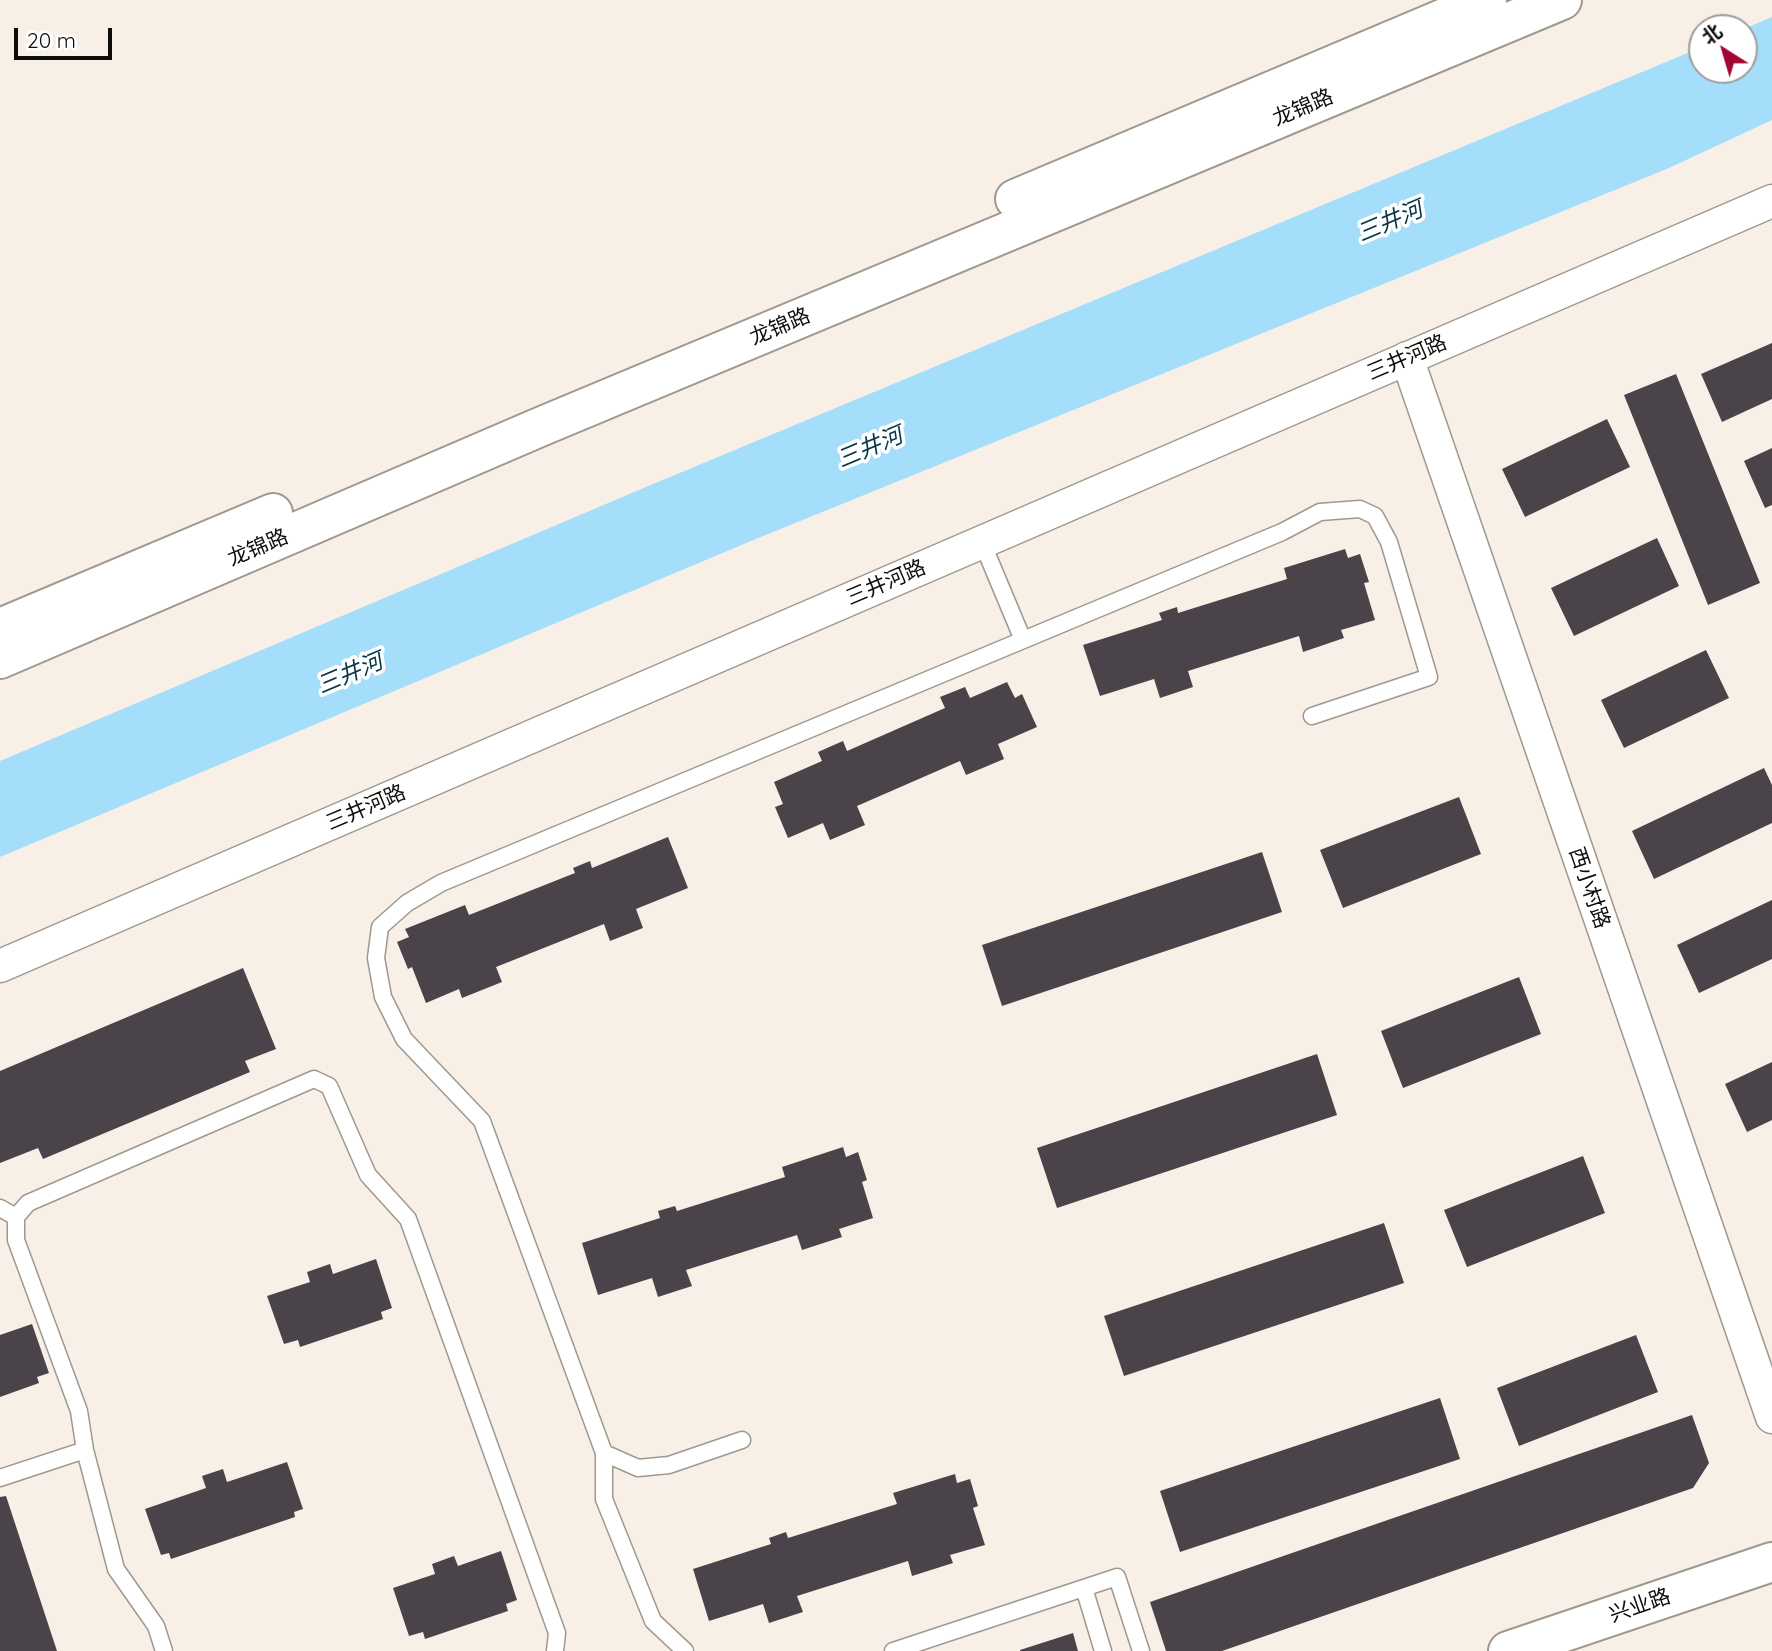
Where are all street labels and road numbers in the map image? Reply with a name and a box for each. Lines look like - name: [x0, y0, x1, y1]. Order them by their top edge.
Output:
- street label: 龙锦路: [1269, 84, 1337, 132]
- street label: 龙锦路: [746, 303, 814, 351]
- street label: 三井河路: [1363, 330, 1451, 386]
- street label: 龙锦路: [224, 524, 292, 572]
- street label: 三井河路: [842, 555, 930, 611]
- street label: 三井河路: [322, 780, 410, 836]
- street label: 西小村路: [1563, 844, 1615, 932]
- street label: 兴业路: [1606, 1584, 1674, 1628]

